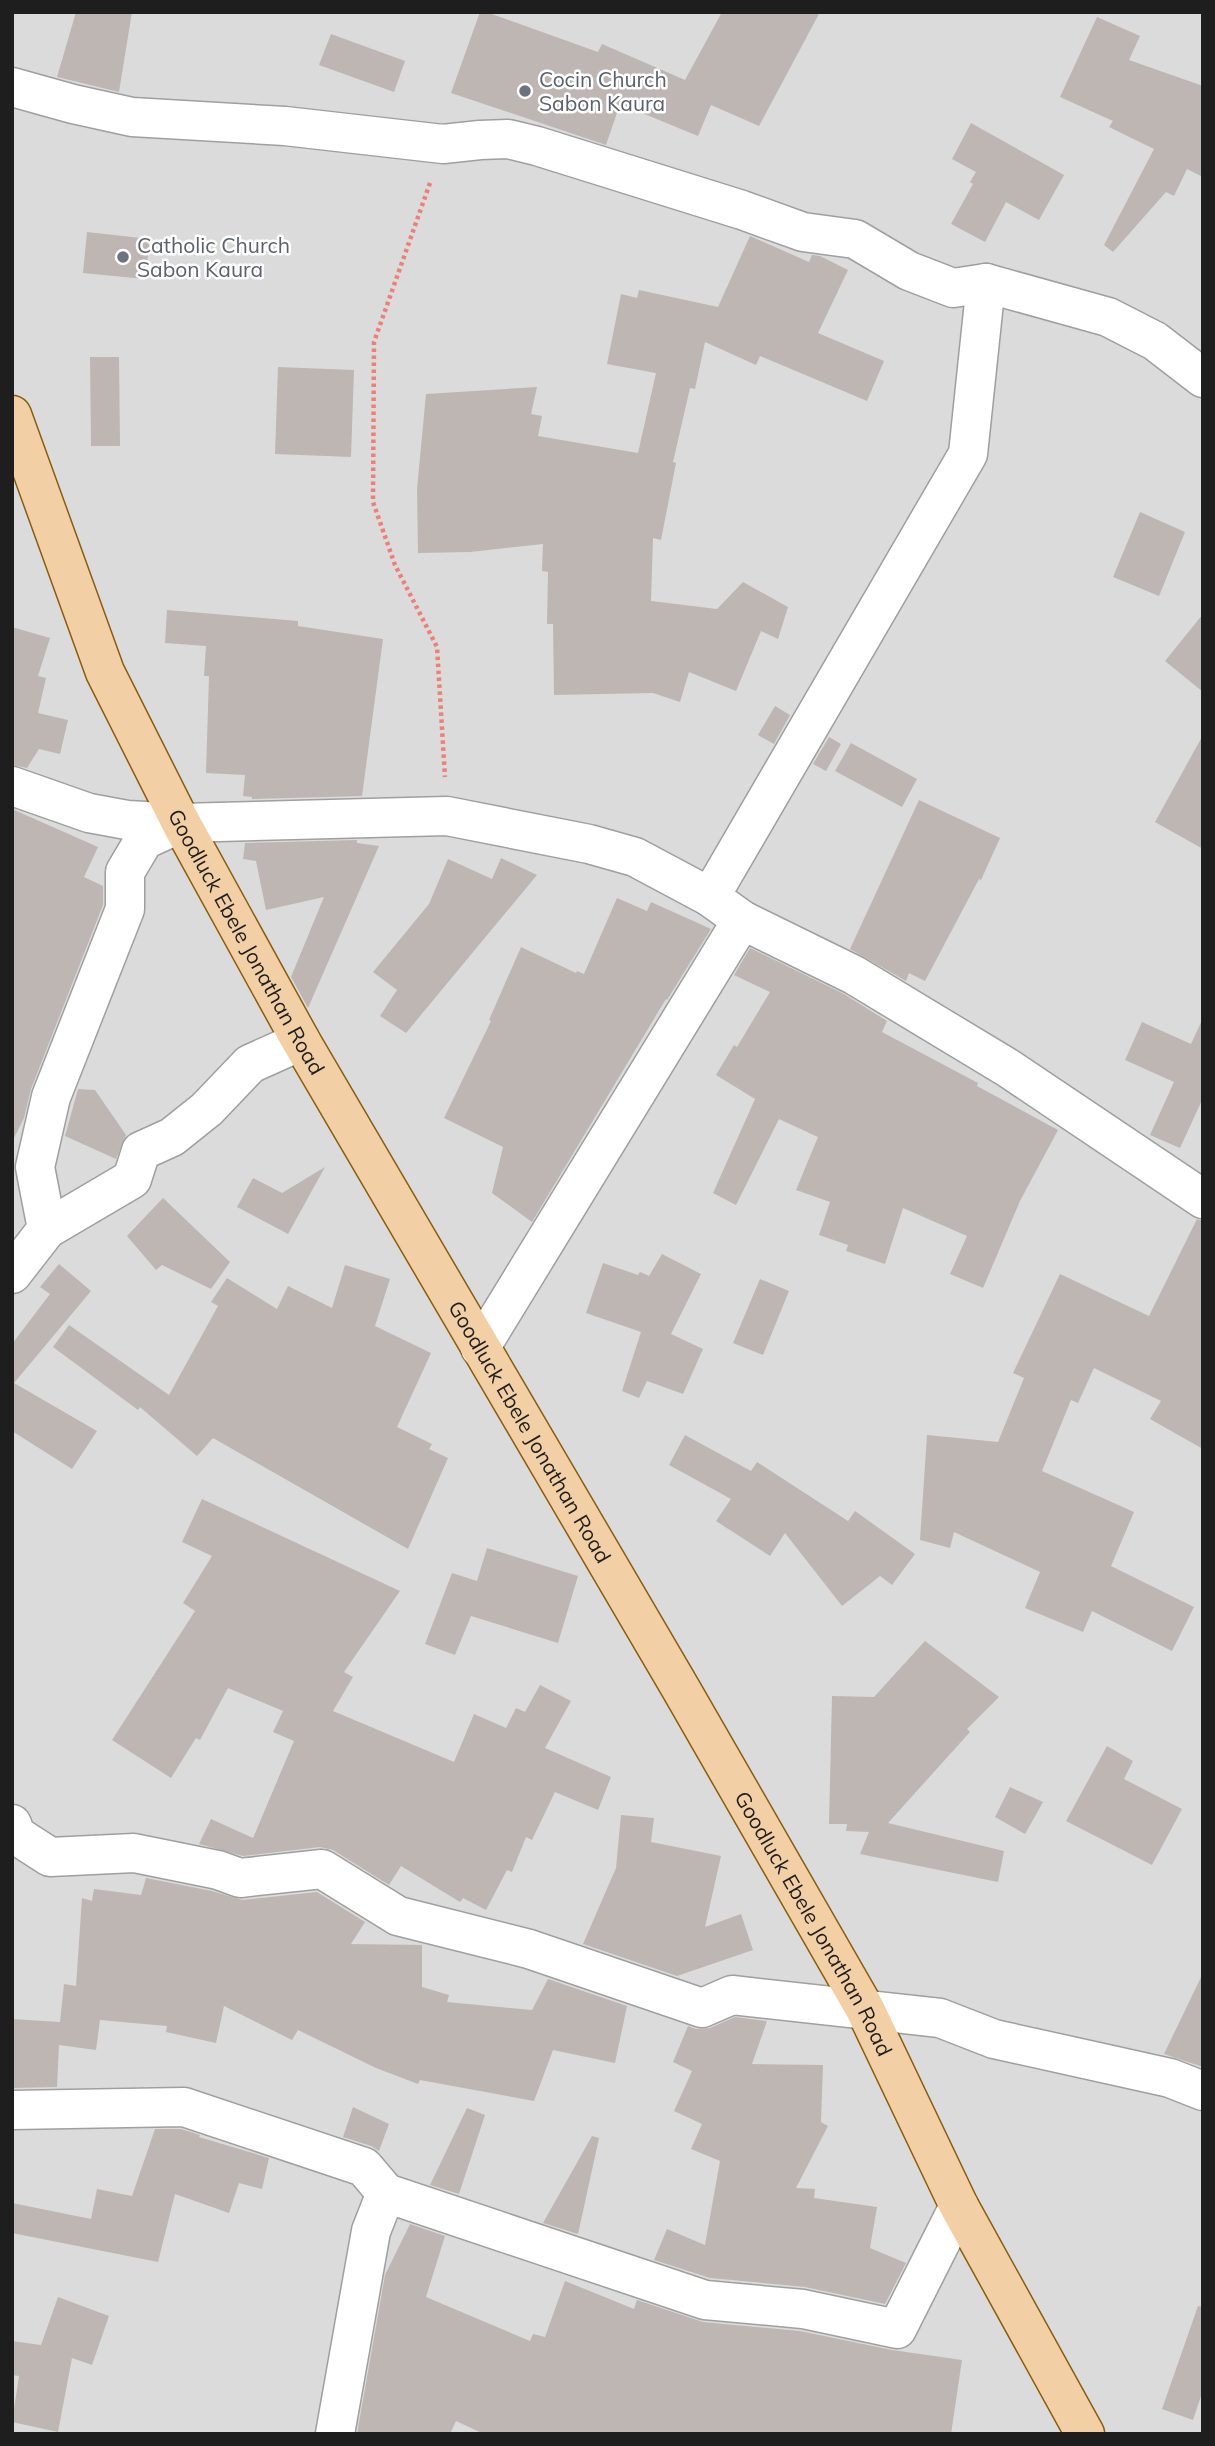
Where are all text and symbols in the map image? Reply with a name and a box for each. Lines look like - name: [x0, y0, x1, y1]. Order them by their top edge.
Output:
- place label: Cocin Church Sabon Kaura: [539, 66, 667, 116]
- marker: Cocin Church Sabon Kaura: [517, 83, 533, 99]
- place label: Catholic Church Sabon Kaura: [137, 232, 290, 282]
- marker: Catholic Church Sabon Kaura: [115, 249, 131, 265]
- street label: Goodluck Ebele Jonathan Road: [163, 805, 331, 1079]
- street label: Goodluck Ebele Jonathan Road: [443, 1296, 617, 1567]
- street label: Goodluck Ebele Jonathan Road: [729, 1786, 898, 2060]

